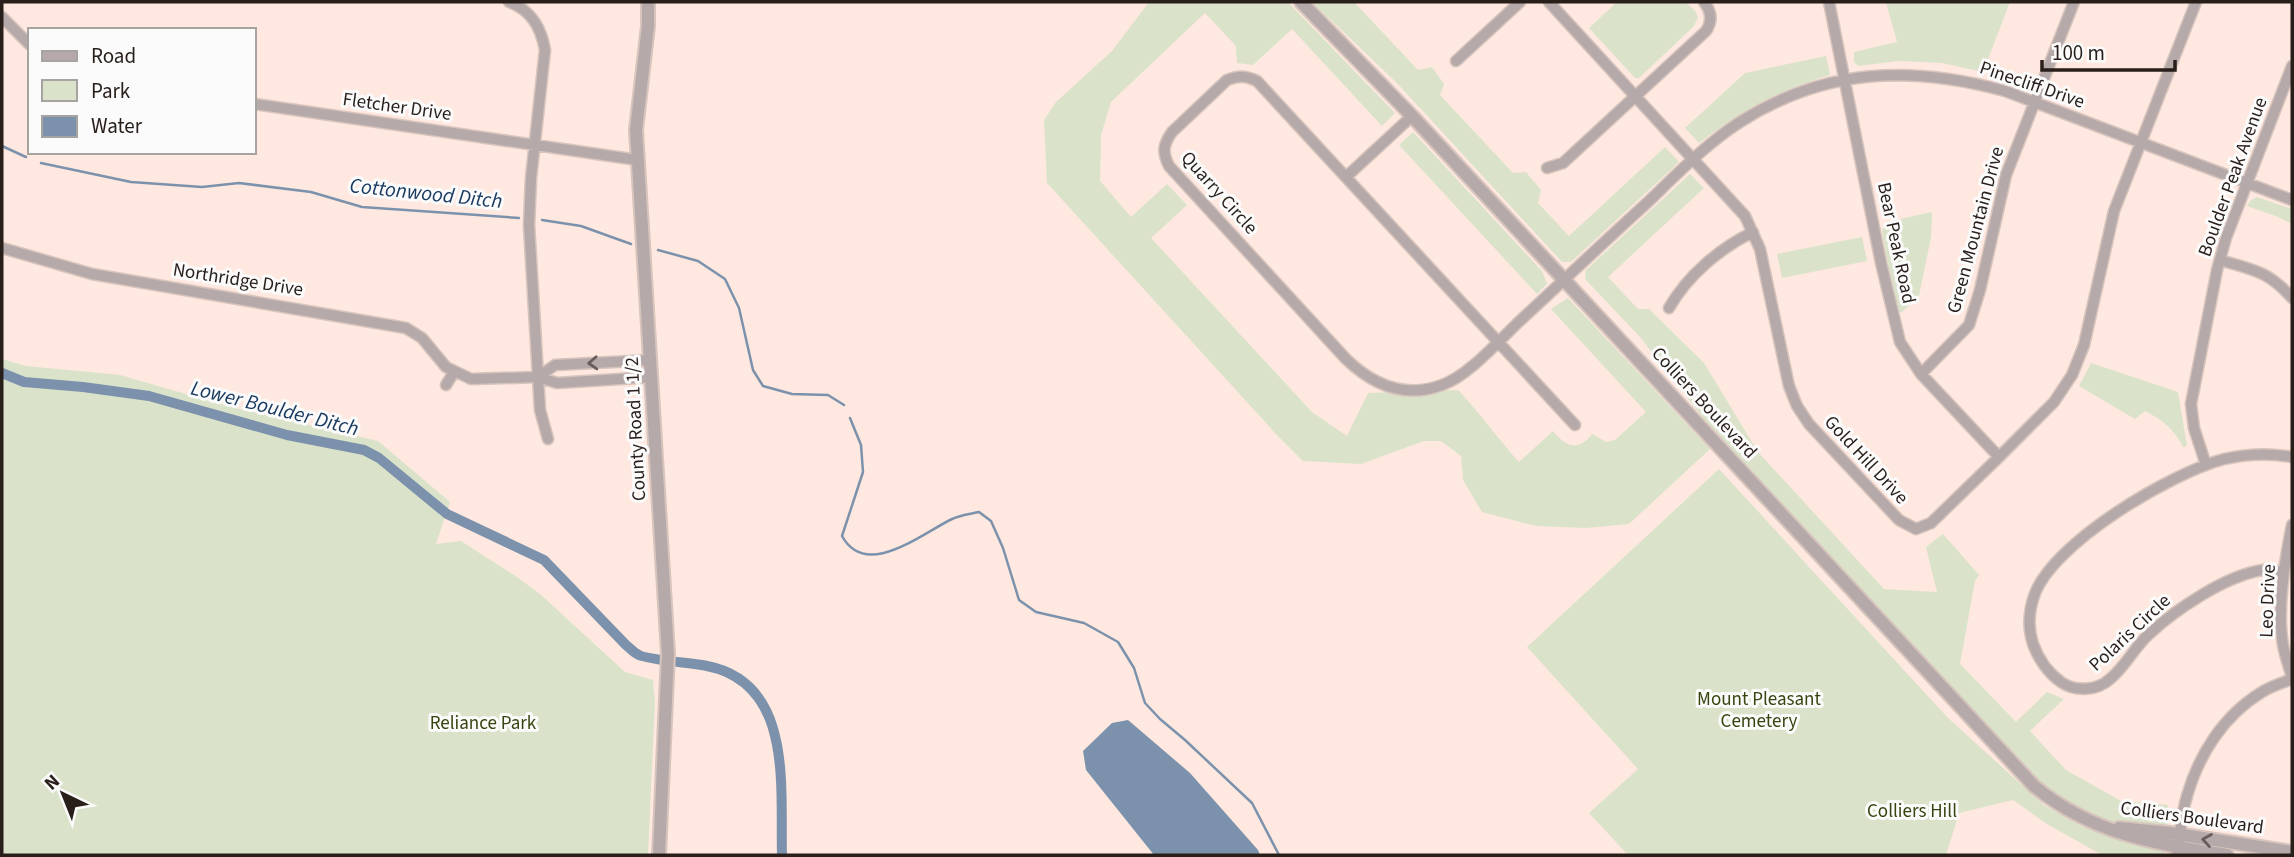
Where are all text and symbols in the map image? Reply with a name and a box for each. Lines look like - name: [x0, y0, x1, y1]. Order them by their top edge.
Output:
- legend: [28, 28, 256, 154]
- scale bar: [2042, 28, 2175, 72]
- text: 100 m: [2052, 38, 2105, 68]
- text: Road: [91, 41, 136, 71]
- street label: Pinecliff Drive: [1976, 54, 2088, 116]
- text: Park: [91, 76, 131, 106]
- street label: Fletcher Drive: [341, 86, 453, 128]
- street label: Boulder Peak Avenue: [2192, 94, 2274, 260]
- text: Water: [91, 111, 143, 141]
- street label: Green Mountain Drive: [1941, 144, 2011, 316]
- street label: Quarry Circle: [1174, 145, 1264, 241]
- water label: Cottonwood Ditch: [348, 170, 504, 216]
- street label: Bear Peak Road: [1870, 180, 1922, 306]
- street label: Northridge Drive: [171, 256, 305, 304]
- street label: Colliers Boulevard: [1645, 341, 1763, 465]
- one-way arrow: [587, 355, 598, 370]
- street label: County Road 1 1/2: [619, 356, 653, 502]
- water label: Lower Boulder Ditch: [188, 373, 362, 443]
- street label: Gold Hill Drive: [1818, 409, 1914, 511]
- street label: Leo Drive: [2253, 564, 2283, 638]
- street label: Polaris Circle: [2083, 588, 2177, 678]
- park label: Mount Pleasant Cemetery: [1697, 686, 1821, 735]
- park label: Reliance Park: [430, 710, 537, 737]
- north arrow: [28, 759, 98, 829]
- text: N: [39, 768, 66, 797]
- street label: Colliers Boulevard: [2119, 795, 2265, 841]
- park label: Colliers Hill: [1867, 798, 1957, 825]
- one-way arrow: [2201, 832, 2212, 847]

